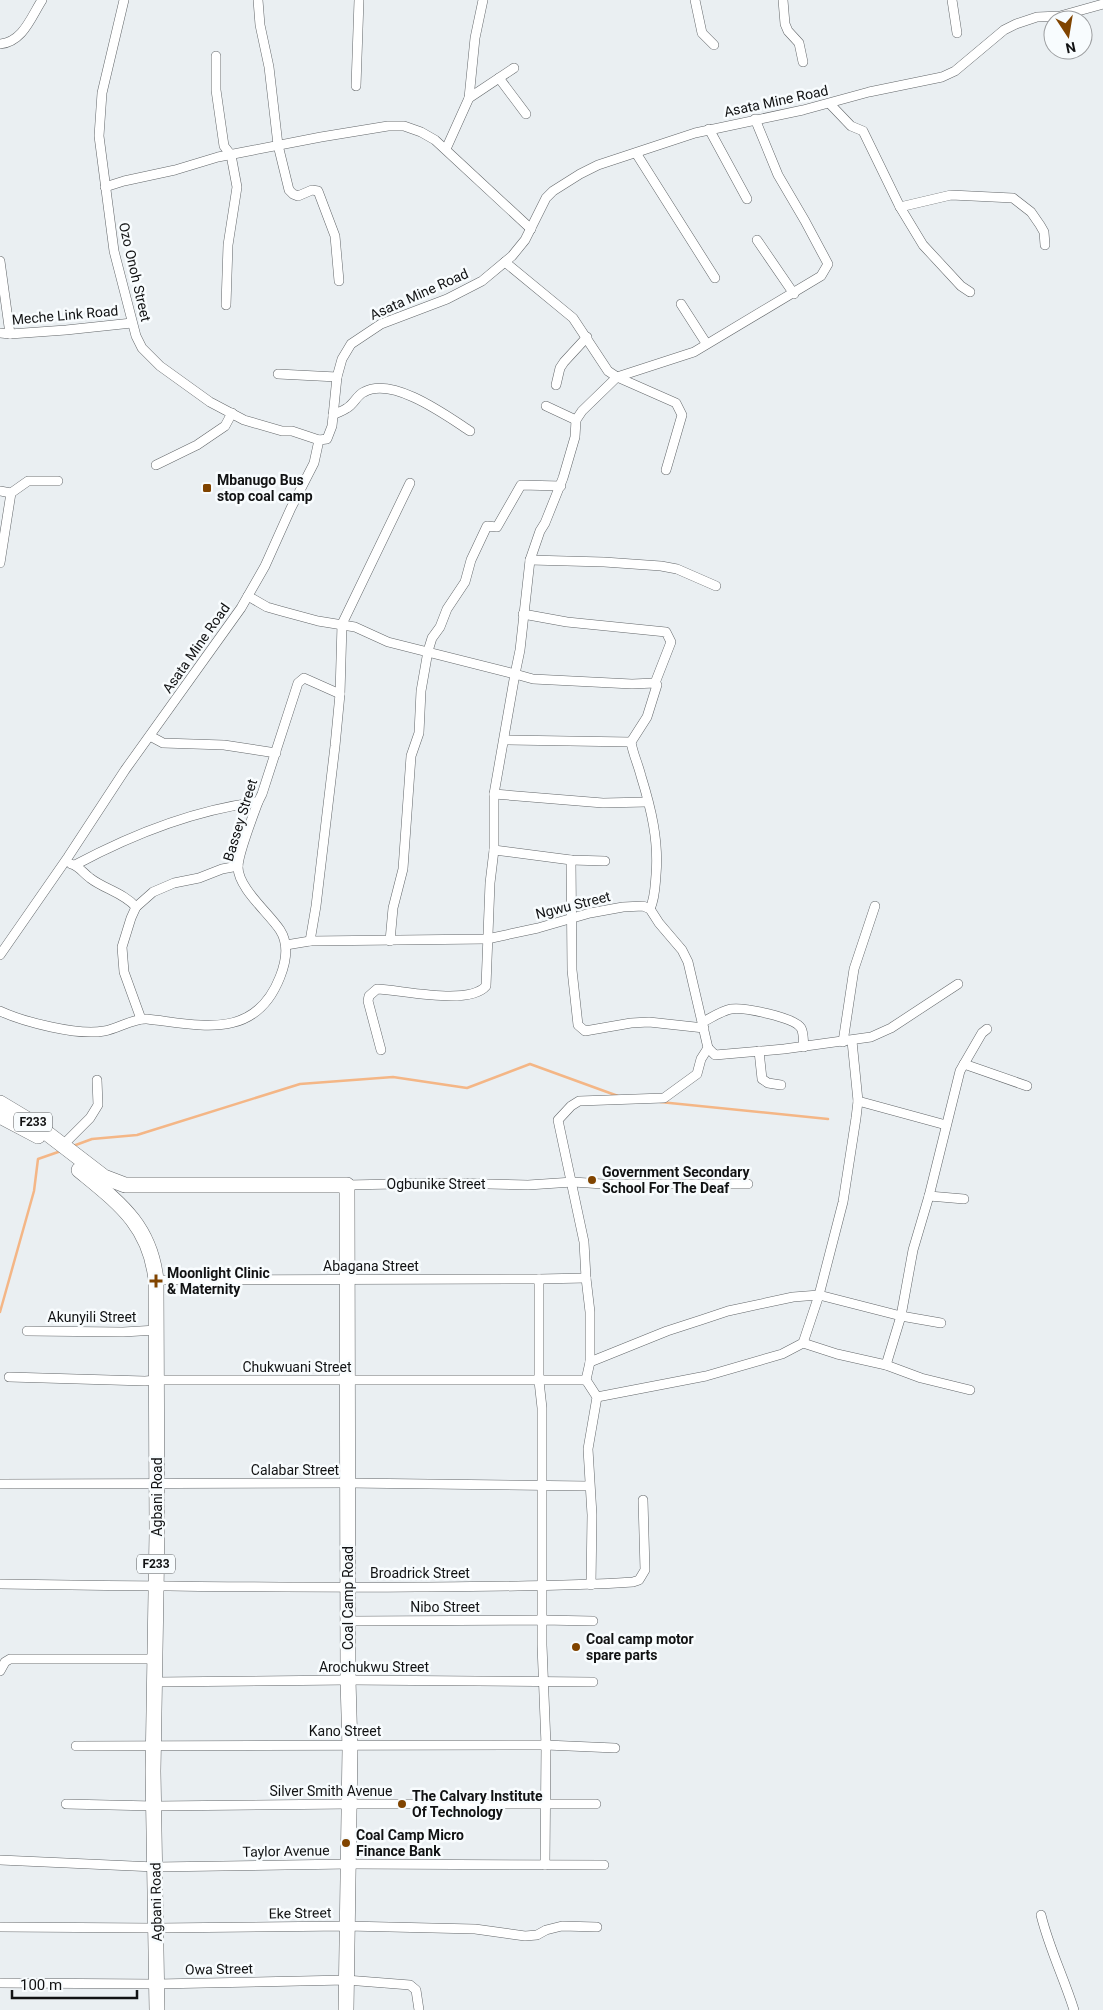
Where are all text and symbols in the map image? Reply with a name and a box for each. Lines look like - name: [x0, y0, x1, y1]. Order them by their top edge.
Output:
- north arrow: [1043, 10, 1093, 60]
- text: N: [1064, 39, 1077, 57]
- street label: Asata Mine Road: [722, 82, 830, 120]
- street label: Ozo Onoh Street: [116, 221, 154, 324]
- street label: Asata Mine Road: [367, 265, 471, 323]
- street label: Meche Link Road: [11, 302, 119, 328]
- place label: Mbanugo Bus stop coal camp: [217, 472, 313, 504]
- marker: Mbanugo Bus stop coal camp: [201, 482, 213, 494]
- street label: Asata Mine Road: [159, 600, 233, 696]
- street label: Bassey Street: [220, 777, 260, 863]
- street label: Ngwu Street: [534, 888, 612, 922]
- road number: F233: [14, 1112, 52, 1132]
- place label: Government Secondary School For The Deaf: [602, 1164, 750, 1196]
- marker: Government Secondary School For The Deaf: [586, 1174, 598, 1186]
- street label: Ogbunike Street: [387, 1176, 486, 1192]
- street label: Abagana Street: [323, 1258, 419, 1274]
- place label: Moonlight Clinic & Maternity: [167, 1265, 270, 1297]
- marker: Moonlight Clinic & Maternity: [149, 1274, 163, 1288]
- street label: Akunyili Street: [48, 1309, 137, 1325]
- street label: Chukwuani Street: [242, 1359, 352, 1375]
- street label: Agbani Road: [149, 1457, 165, 1537]
- street label: Calabar Street: [251, 1462, 340, 1478]
- street label: Coal Camp Road: [340, 1546, 356, 1650]
- road number: F233: [137, 1555, 175, 1574]
- street label: Broadrick Street: [370, 1565, 470, 1581]
- street label: Nibo Street: [410, 1599, 480, 1615]
- place label: Coal camp motor spare parts: [586, 1631, 694, 1663]
- marker: Coal camp motor spare parts: [570, 1641, 582, 1653]
- street label: Arochukwu Street: [319, 1659, 430, 1675]
- street label: Kano Street: [309, 1723, 382, 1739]
- street label: Silver Smith Avenue: [270, 1783, 393, 1799]
- place label: The Calvary Institute Of Technology: [412, 1788, 543, 1820]
- marker: The Calvary Institute Of Technology: [396, 1798, 408, 1810]
- place label: Coal Camp Micro Finance Bank: [356, 1827, 464, 1859]
- marker: Coal Camp Micro Finance Bank: [340, 1837, 352, 1849]
- street label: Taylor Avenue: [242, 1842, 330, 1860]
- street label: Agbani Road: [147, 1862, 165, 1942]
- street label: Eke Street: [268, 1904, 332, 1922]
- street label: Owa Street: [185, 1960, 254, 1978]
- scale bar: [12, 1968, 138, 2000]
- text: 100 m: [20, 1976, 62, 1994]

